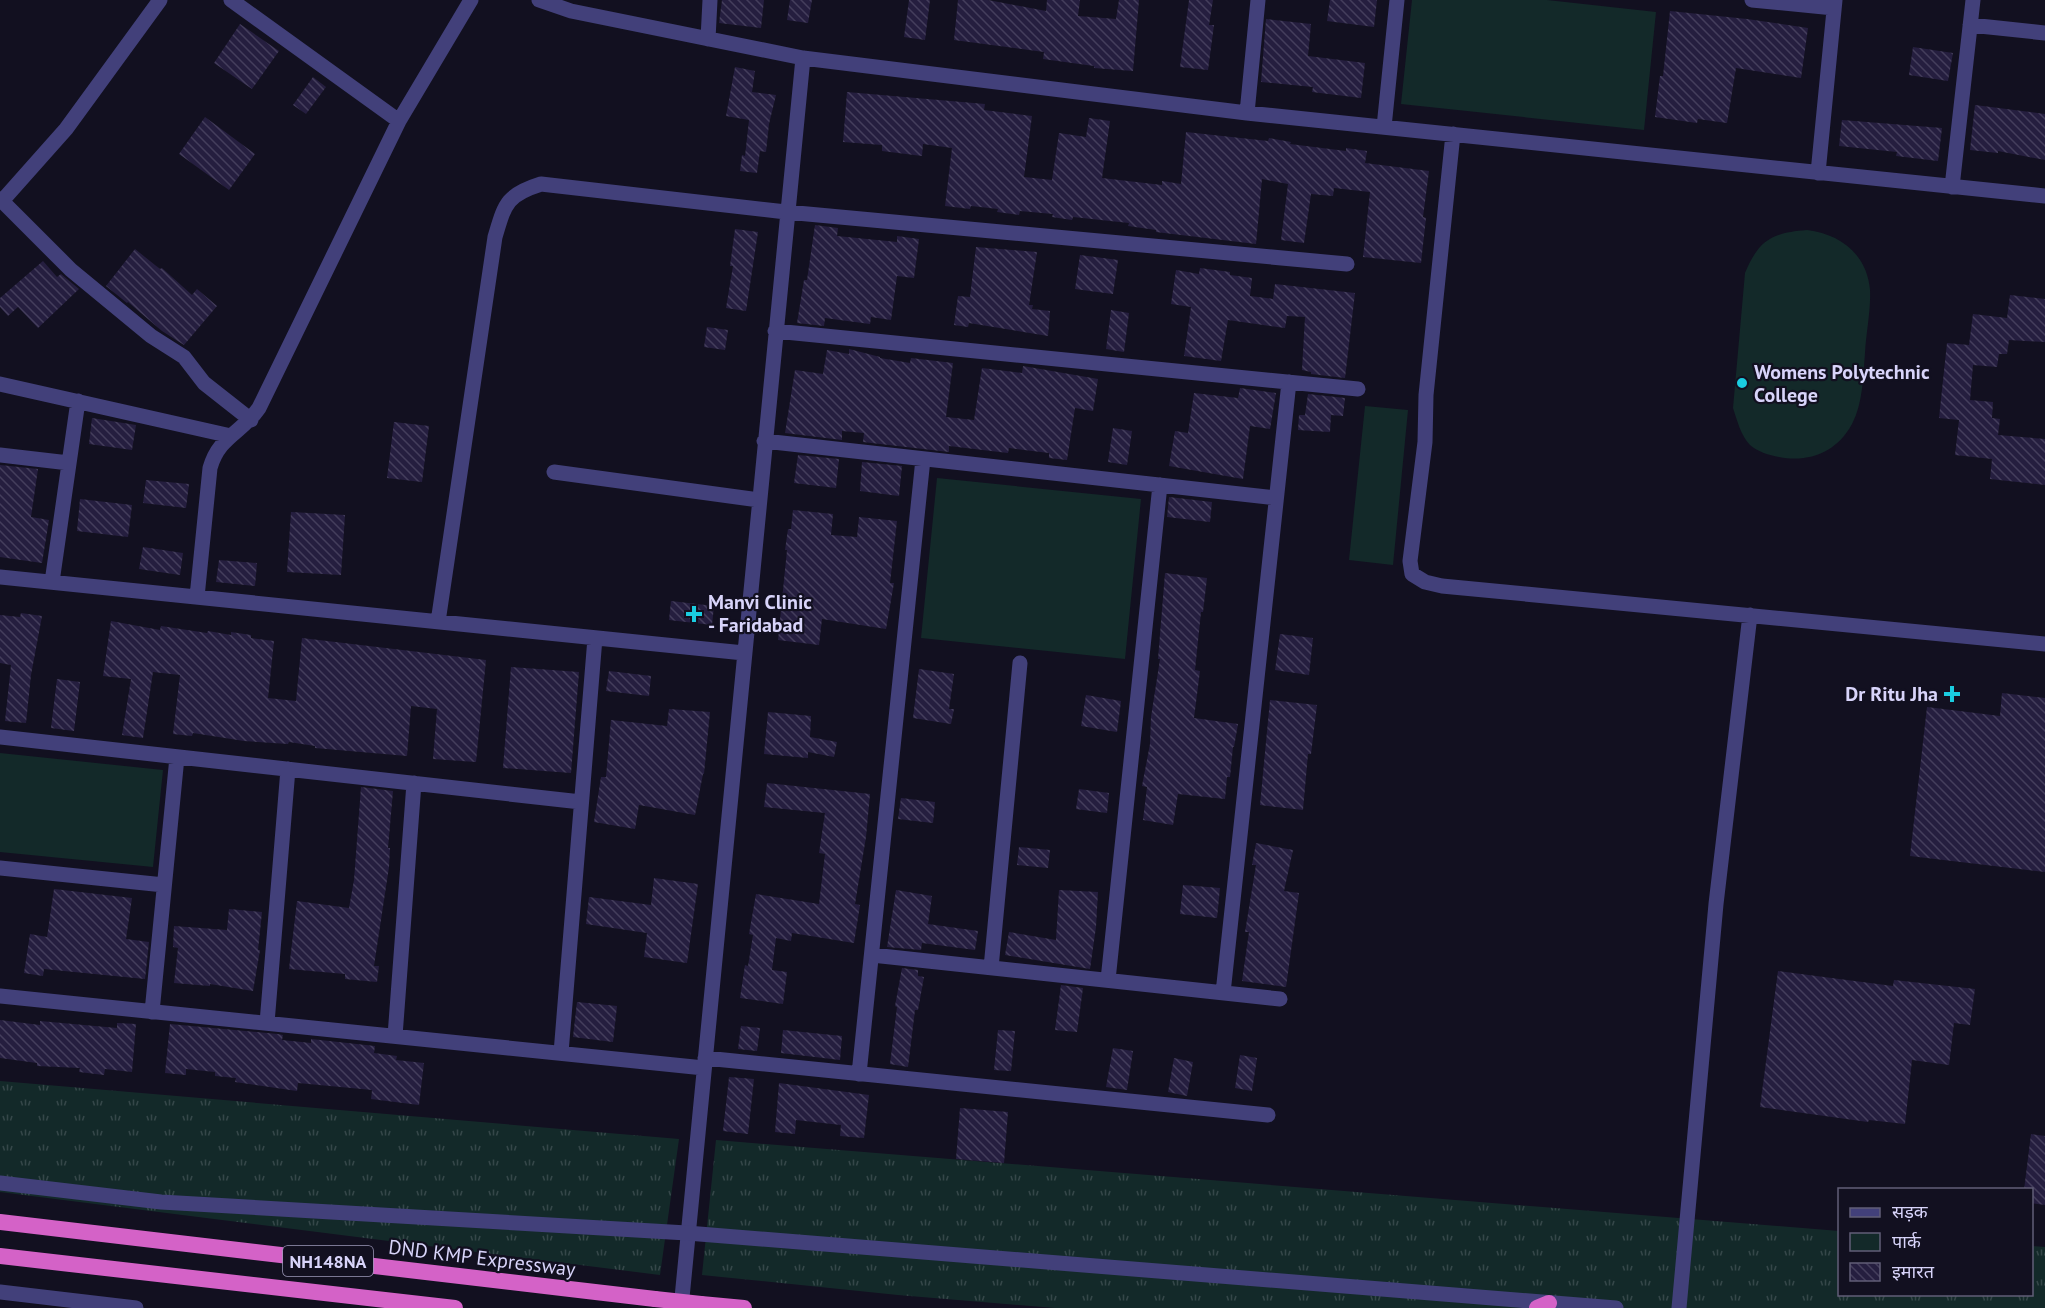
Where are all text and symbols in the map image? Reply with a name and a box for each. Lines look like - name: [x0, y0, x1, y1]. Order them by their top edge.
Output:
- place label: Womens Polytechnic College: [1754, 359, 1930, 408]
- marker: Womens Polytechnic College: [1735, 376, 1749, 390]
- place label: Manvi Clinic - Faridabad: [708, 589, 812, 638]
- marker: Manvi Clinic - Faridabad: [685, 605, 703, 623]
- place label: Dr Ritu Jha: [1845, 681, 1938, 707]
- marker: Dr Ritu Jha: [1943, 685, 1961, 703]
- legend: [1838, 1188, 2033, 1296]
- text: सड़क: [1892, 1200, 1929, 1223]
- text: पार्क: [1892, 1230, 1922, 1253]
- street label: DND KMP Expressway: [387, 1234, 578, 1282]
- road number: NH148NA: [283, 1246, 373, 1276]
- text: इमारत: [1892, 1260, 1935, 1283]

